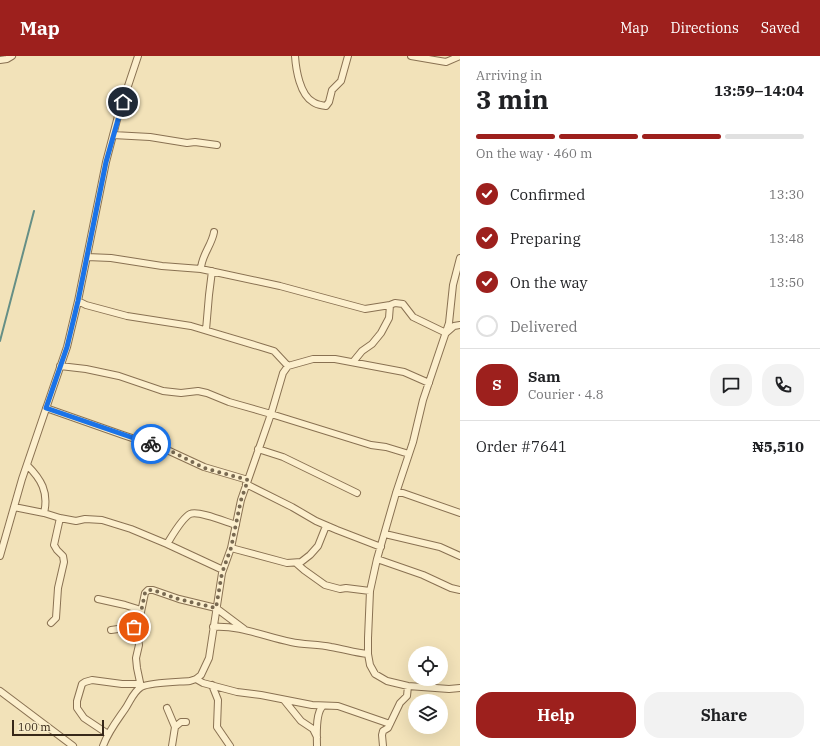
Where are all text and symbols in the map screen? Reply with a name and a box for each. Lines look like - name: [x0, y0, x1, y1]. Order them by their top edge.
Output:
- text: Map: [20, 16, 60, 40]
- text: Map: [620, 19, 649, 37]
- text: Directions: [671, 19, 739, 37]
- text: Saved: [761, 19, 800, 37]
- text: Arriving in: [476, 67, 542, 84]
- text: 13:59–14:04: [714, 81, 804, 100]
- text: 3 min: [476, 82, 549, 116]
- pin: [106, 85, 140, 119]
- icon: home: [112, 91, 134, 113]
- text: On the way · 460 m: [476, 145, 592, 162]
- icon: check: [476, 183, 498, 205]
- text: Confirmed: [510, 185, 585, 204]
- text: 13:30: [769, 186, 804, 203]
- icon: check: [476, 227, 498, 249]
- text: Preparing: [510, 229, 581, 248]
- text: 13:48: [769, 230, 804, 247]
- icon: check: [476, 271, 498, 293]
- text: On the way: [510, 273, 588, 292]
- text: 13:50: [769, 274, 804, 291]
- text: Delivered: [510, 317, 578, 336]
- button: chat: [710, 364, 752, 406]
- button: phone: [762, 364, 804, 406]
- text: Sam: [528, 367, 561, 386]
- text: S: [492, 375, 502, 394]
- text: Courier · 4.8: [528, 386, 604, 403]
- courier: [131, 424, 171, 464]
- icon: bike: [140, 433, 162, 455]
- text: Order #7641: [476, 437, 567, 456]
- text: ₦5,510: [752, 437, 804, 456]
- pin: [117, 610, 151, 644]
- icon: bag: [123, 616, 145, 638]
- map controls: [408, 646, 448, 734]
- button: locate: [408, 646, 448, 686]
- button: Help: [476, 692, 636, 738]
- button: Share: [644, 692, 804, 738]
- button: layers: [408, 694, 448, 734]
- scale bar: [12, 718, 104, 737]
- text: 100 m: [18, 720, 51, 734]

